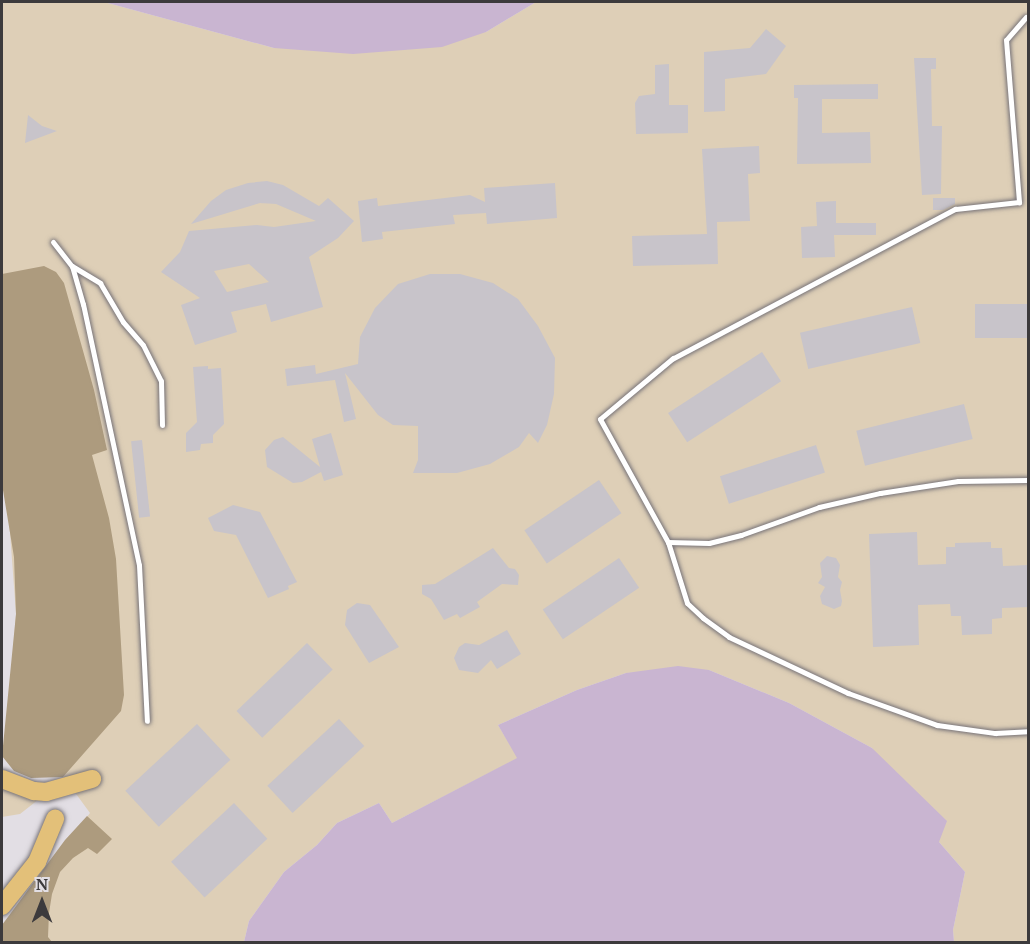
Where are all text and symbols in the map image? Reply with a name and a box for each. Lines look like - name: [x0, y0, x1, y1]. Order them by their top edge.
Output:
- north arrow: [12, 872, 72, 932]
- text: N: [36, 873, 48, 895]

